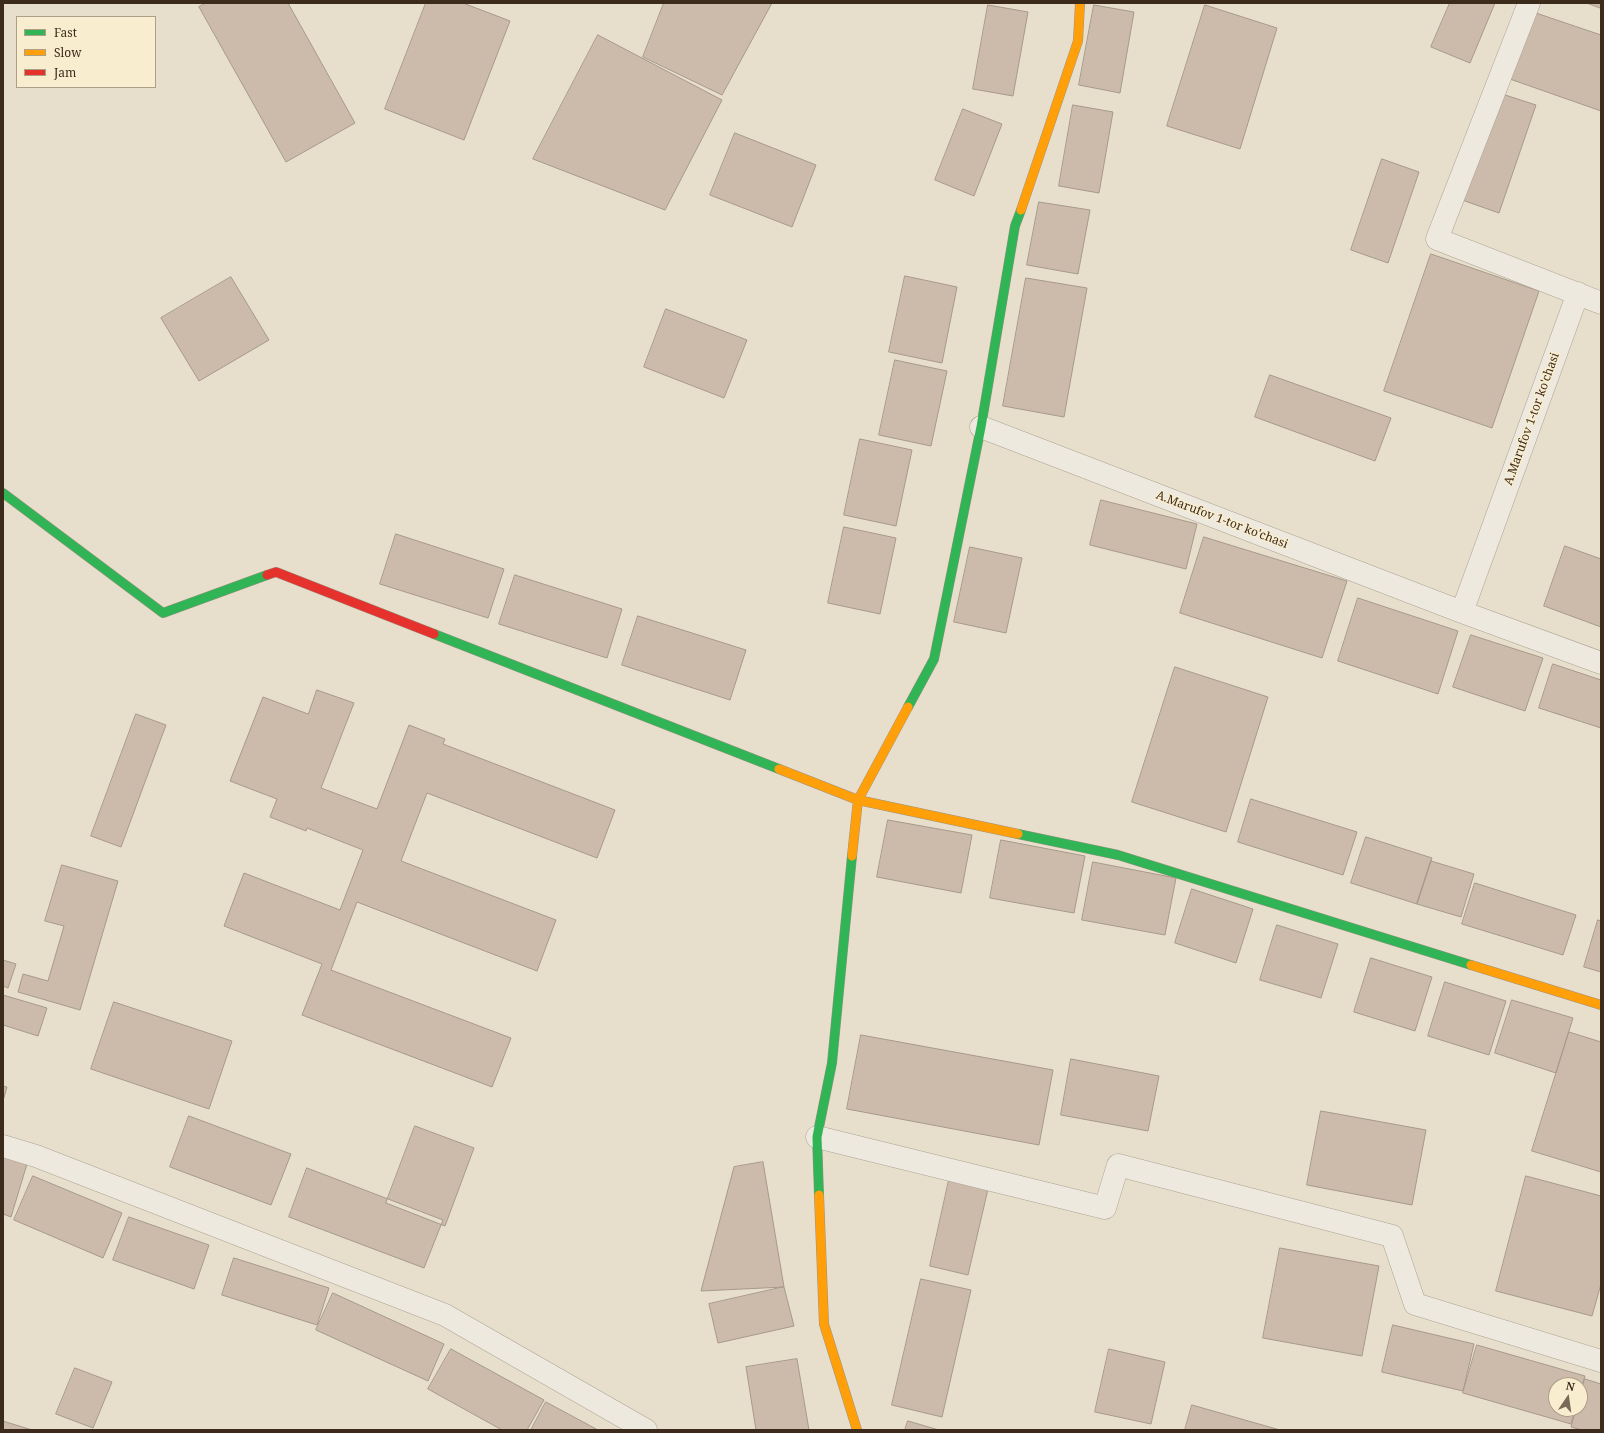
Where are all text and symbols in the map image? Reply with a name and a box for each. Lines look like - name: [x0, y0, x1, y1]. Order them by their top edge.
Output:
- legend: [16, 16, 156, 88]
- text: Fast: [54, 24, 77, 41]
- text: Slow: [54, 44, 82, 61]
- text: Jam: [54, 64, 76, 81]
- street label: A.Marufov 1-tor ko'chasi: [1501, 351, 1563, 487]
- street label: A.Marufov 1-tor ko'chasi: [1154, 488, 1290, 552]
- north arrow: [1548, 1377, 1588, 1417]
- text: N: [1565, 1378, 1576, 1394]

